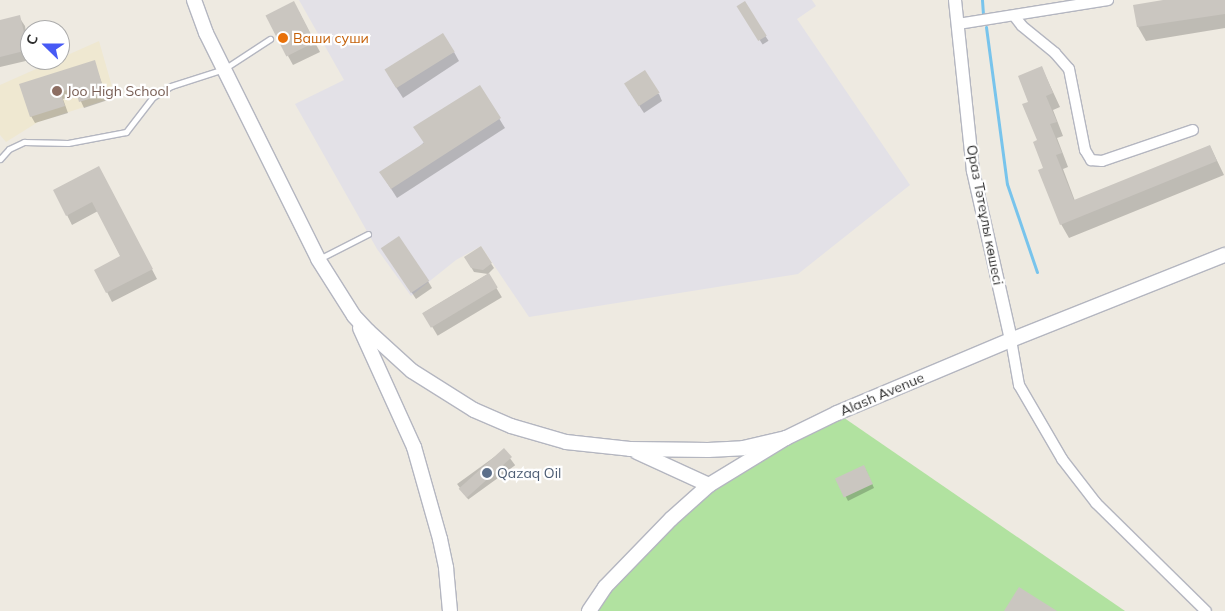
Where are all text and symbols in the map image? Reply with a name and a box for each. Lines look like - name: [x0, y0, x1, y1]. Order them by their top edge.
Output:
- north arrow: [20, 20, 70, 70]
- place label: Ваши суши: [293, 30, 369, 46]
- text: С: [22, 32, 42, 48]
- marker: Ваши суши: [277, 32, 289, 44]
- place label: Joo High School: [67, 83, 169, 99]
- marker: Joo High School: [51, 85, 63, 97]
- street label: Ораз Тәтеұлы көшесі: [963, 143, 1007, 287]
- street label: Alash Avenue: [837, 369, 927, 419]
- place label: Qazaq Oil: [497, 465, 561, 481]
- marker: Qazaq Oil: [481, 467, 493, 479]

